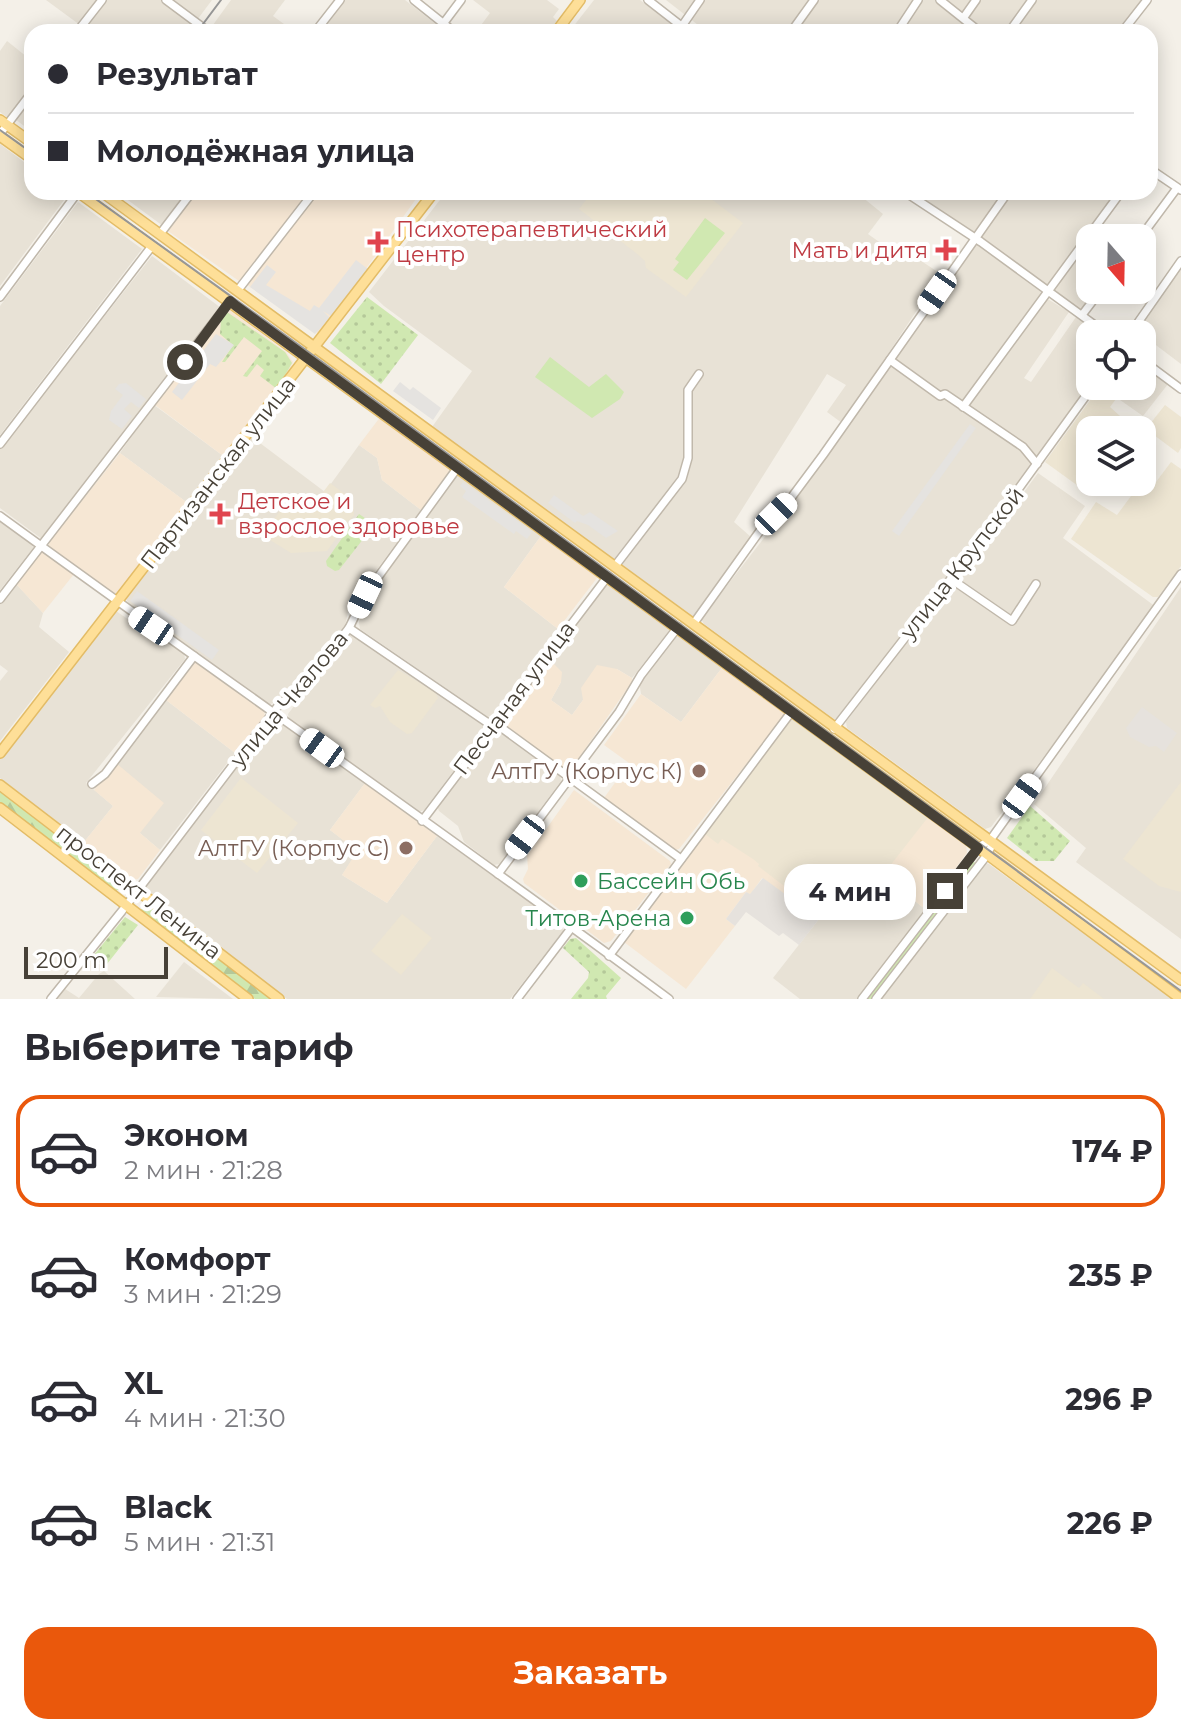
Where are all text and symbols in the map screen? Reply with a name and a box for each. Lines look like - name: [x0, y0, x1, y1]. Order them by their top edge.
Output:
- text: Результат: [96, 56, 258, 93]
- text: Молодёжная улица: [96, 133, 415, 170]
- place label: Психотерапевтический центр: [396, 216, 667, 268]
- north arrow: [1076, 224, 1156, 304]
- map controls: [1076, 224, 1156, 496]
- marker: Психотерапевтический центр: [367, 231, 389, 253]
- place label: Мать и дитя: [792, 237, 928, 264]
- marker: Мать и дитя: [935, 239, 957, 261]
- car: [913, 265, 961, 319]
- button: locate: [1076, 320, 1156, 400]
- route start: [167, 344, 203, 380]
- street label: Партизанская улица: [135, 372, 301, 574]
- button: layers: [1076, 416, 1156, 496]
- street label: улица Крупской: [894, 482, 1030, 645]
- place label: Детское и взрослое здоровье: [238, 488, 460, 540]
- car: [751, 489, 801, 539]
- marker: Детское и взрослое здоровье: [209, 503, 231, 525]
- car: [344, 568, 386, 622]
- car: [124, 603, 178, 649]
- street label: Песчаная улица: [447, 616, 581, 780]
- street label: улица Чкалова: [223, 625, 354, 773]
- car: [296, 724, 348, 772]
- place label: АлтГУ (Корпус К): [491, 758, 683, 785]
- marker: АлтГУ (Корпус К): [690, 762, 708, 780]
- car: [998, 770, 1046, 822]
- car: [501, 811, 549, 863]
- street label: проспект Ленина: [51, 819, 227, 965]
- place label: АлтГУ (Корпус С): [198, 835, 390, 862]
- marker: АлтГУ (Корпус С): [397, 839, 415, 857]
- callout: 4 мин: [785, 863, 917, 919]
- place label: Бассейн Обь: [597, 868, 745, 895]
- marker: Бассейн Обь: [572, 872, 590, 890]
- route end: [927, 873, 963, 909]
- text: 4 мин: [809, 876, 891, 908]
- place label: Титов-Арена: [525, 905, 671, 932]
- marker: Титов-Арена: [678, 909, 696, 927]
- scale bar: [24, 943, 168, 979]
- text: 200 m: [36, 947, 107, 974]
- text: Выберите тариф: [24, 1025, 354, 1069]
- icon: car: [28, 1115, 100, 1187]
- text: Эконом: [124, 1117, 249, 1154]
- text: 174 ₽: [1072, 1133, 1153, 1170]
- text: 2 мин · 21:28: [124, 1154, 283, 1186]
- icon: car: [28, 1239, 100, 1311]
- text: Комфорт: [124, 1241, 271, 1278]
- text: 235 ₽: [1068, 1257, 1153, 1294]
- text: 3 мин · 21:29: [124, 1278, 282, 1310]
- icon: car: [28, 1363, 100, 1435]
- text: XL: [124, 1365, 163, 1402]
- text: 296 ₽: [1065, 1381, 1153, 1418]
- text: 4 мин · 21:30: [124, 1402, 286, 1434]
- icon: car: [28, 1487, 100, 1559]
- text: Black: [124, 1489, 212, 1526]
- text: 226 ₽: [1067, 1505, 1153, 1542]
- text: 5 мин · 21:31: [124, 1526, 275, 1558]
- button: Заказать: [24, 1627, 1157, 1719]

